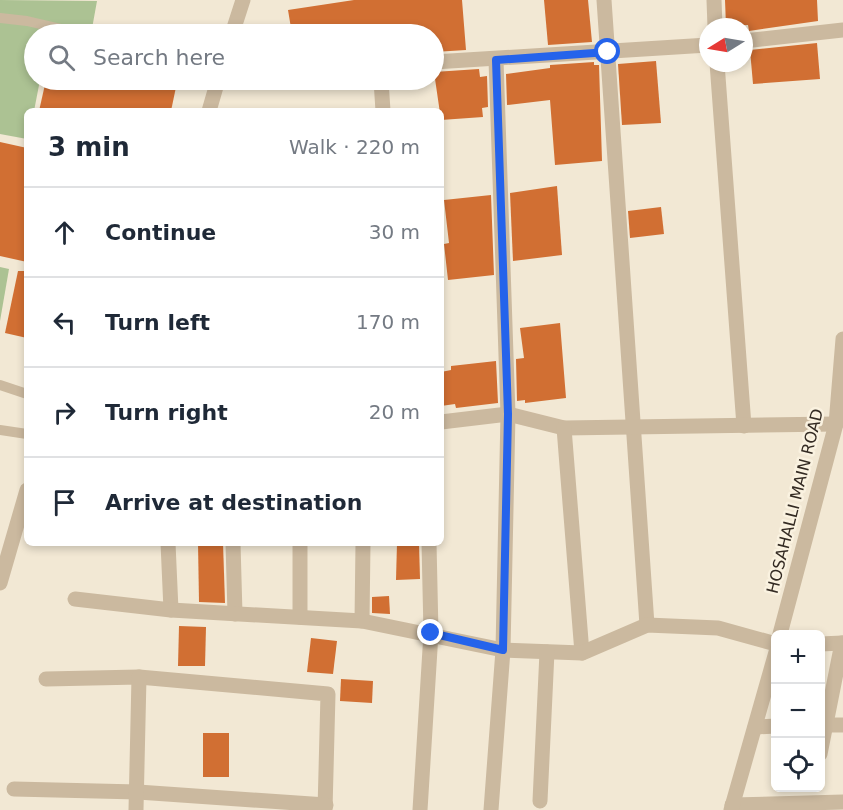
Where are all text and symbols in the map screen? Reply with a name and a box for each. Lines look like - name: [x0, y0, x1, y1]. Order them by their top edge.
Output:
- north arrow: [699, 18, 753, 72]
- search box: [24, 24, 444, 90]
- route start: [594, 38, 620, 64]
- icon: search: [45, 41, 78, 74]
- text: Search here: [93, 45, 225, 70]
- text: 3 min: [48, 132, 130, 162]
- text: Walk · 220 m: [289, 135, 420, 159]
- icon: ahead: [48, 216, 81, 249]
- text: Continue: [105, 220, 216, 245]
- text: 30 m: [369, 220, 420, 244]
- icon: left: [48, 306, 81, 339]
- text: Turn left: [105, 310, 210, 335]
- text: 170 m: [356, 310, 420, 334]
- icon: right: [48, 396, 81, 429]
- text: Turn right: [105, 400, 228, 425]
- text: 20 m: [369, 400, 420, 424]
- street label: HOSAHALLI MAIN ROAD: [763, 407, 827, 595]
- icon: arrive: [48, 486, 81, 519]
- text: Arrive at destination: [105, 490, 362, 515]
- route end: [417, 619, 443, 645]
- map controls: [771, 630, 825, 792]
- button: +: [771, 630, 825, 684]
- button: −: [771, 684, 825, 738]
- button: locate: [771, 738, 825, 792]

